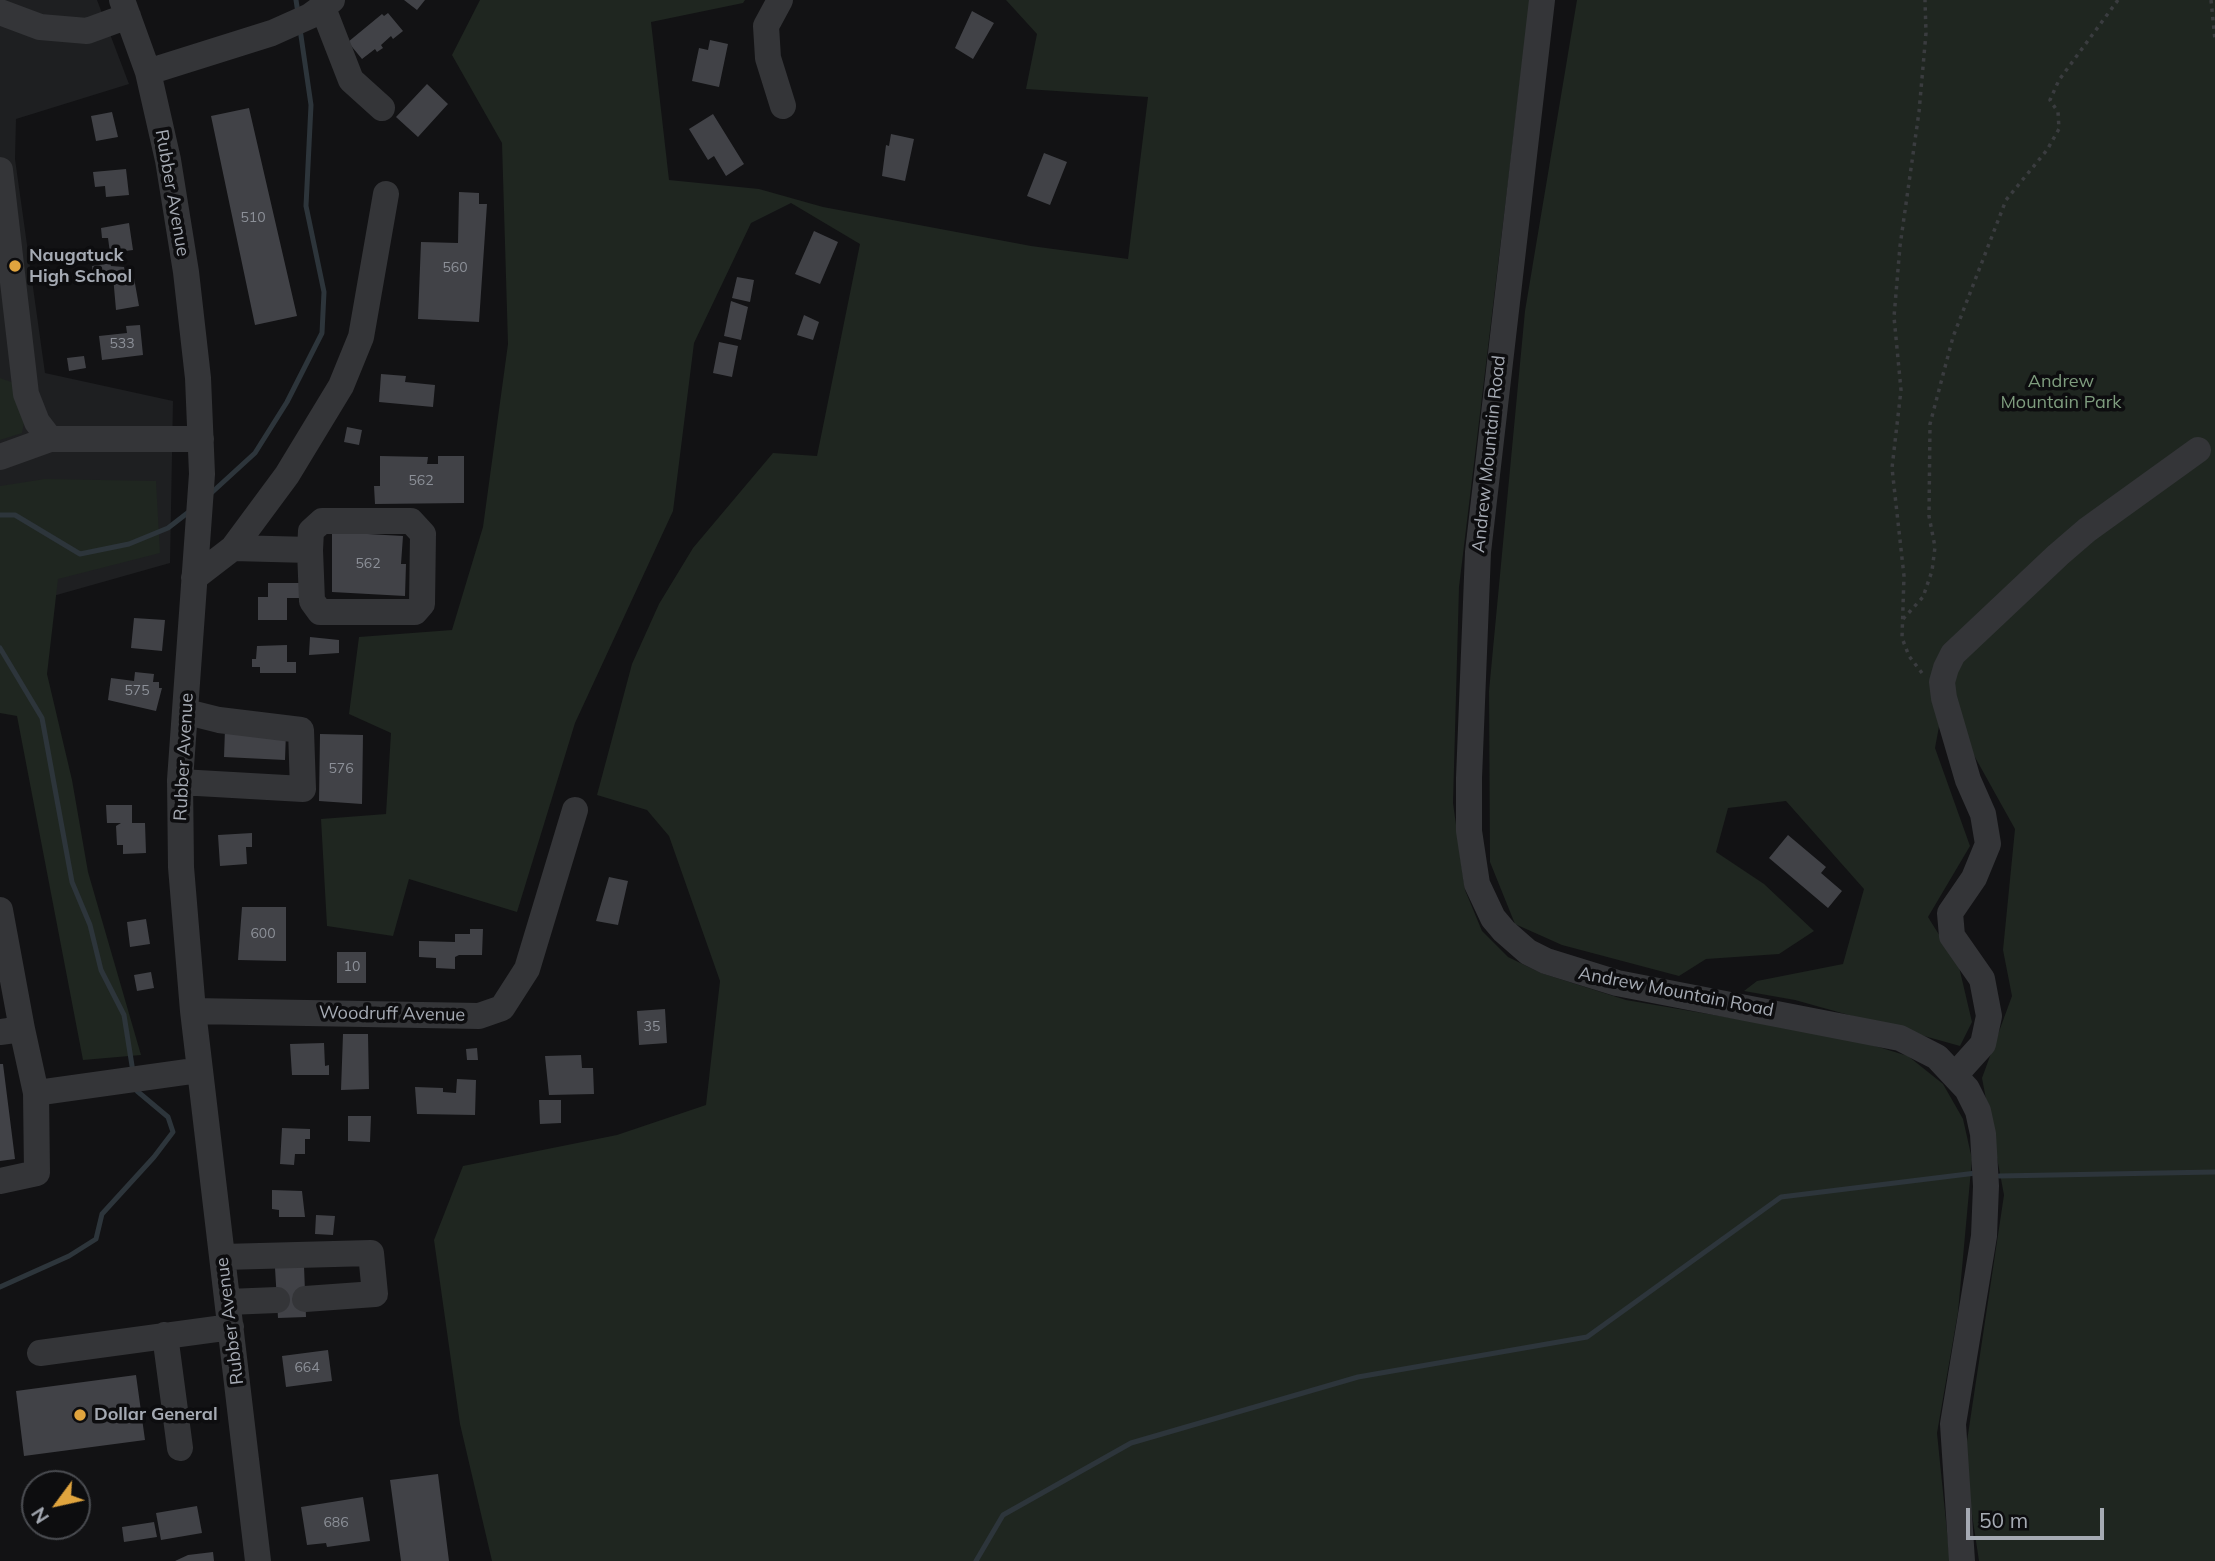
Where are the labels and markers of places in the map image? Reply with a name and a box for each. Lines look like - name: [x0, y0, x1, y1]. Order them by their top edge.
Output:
- place label: Naugatuck High School: [29, 245, 132, 288]
- marker: Naugatuck High School: [7, 258, 23, 274]
- place label: Dollar General: [94, 1404, 218, 1426]
- marker: Dollar General: [72, 1407, 88, 1423]

